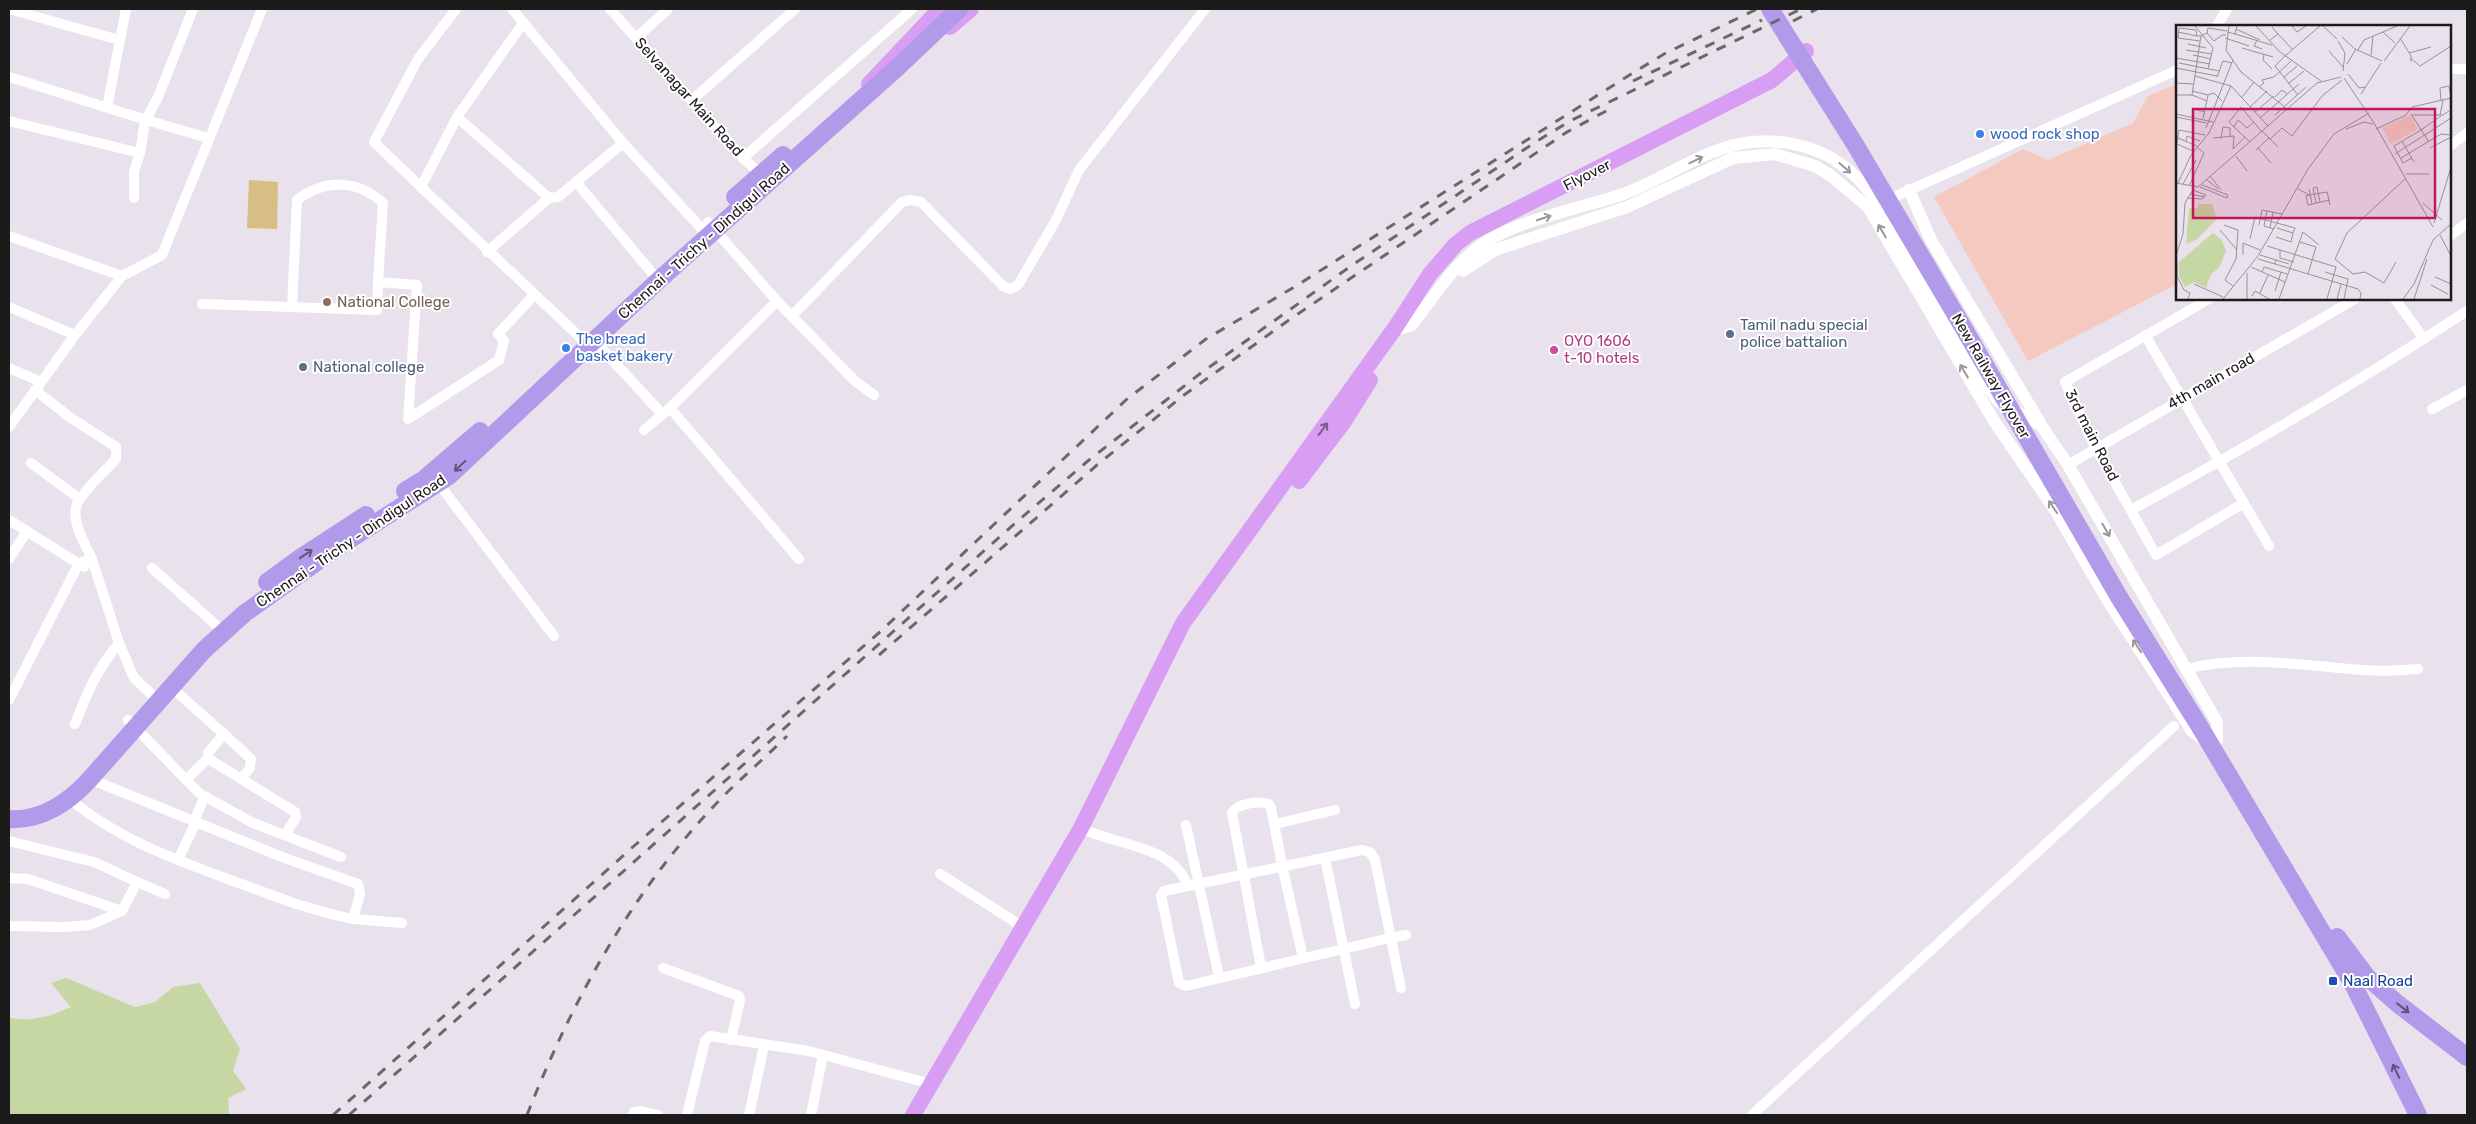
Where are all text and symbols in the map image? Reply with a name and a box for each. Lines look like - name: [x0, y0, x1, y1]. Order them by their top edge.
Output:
- inset map: [2176, 25, 2451, 300]
- street label: Selvanagar Main Road: [631, 34, 747, 160]
- place label: wood rock shop: [1990, 125, 2100, 143]
- marker: wood rock shop: [1974, 128, 1986, 140]
- street label: Flyover: [1560, 155, 1614, 195]
- one-way arrow: [1688, 155, 1703, 165]
- street label: Chennai - Trichy - Dindigul Road: [614, 159, 794, 323]
- one-way arrow: [1838, 162, 1851, 174]
- one-way arrow: [1536, 213, 1552, 223]
- one-way arrow: [1876, 225, 1886, 239]
- place label: National College: [337, 293, 450, 311]
- marker: National College: [321, 296, 333, 308]
- street label: New Railway Flyover: [1948, 310, 2034, 442]
- place label: Tamil nadu special police battalion: [1740, 316, 1868, 351]
- marker: Tamil nadu special police battalion: [1724, 328, 1736, 340]
- place label: The bread basket bakery: [576, 330, 673, 365]
- place label: OYO 1606 t-10 hotels: [1564, 332, 1640, 367]
- marker: The bread basket bakery: [560, 342, 572, 354]
- marker: OYO 1606 t-10 hotels: [1548, 344, 1560, 356]
- street label: 4th main road: [2164, 349, 2258, 413]
- place label: National college: [313, 358, 424, 376]
- marker: National college: [297, 361, 309, 373]
- one-way arrow: [1959, 365, 1969, 379]
- street label: 3rd main Road: [2061, 386, 2123, 484]
- one-way arrow: [1318, 422, 1328, 436]
- one-way arrow: [454, 460, 467, 472]
- street label: Chennai - Trichy - Dindigul Road: [253, 471, 449, 611]
- one-way arrow: [2048, 501, 2058, 515]
- one-way arrow: [2101, 522, 2111, 537]
- one-way arrow: [299, 548, 313, 559]
- one-way arrow: [2132, 639, 2143, 653]
- place label: Naal Road: [2343, 972, 2413, 990]
- marker: Naal Road: [2327, 975, 2339, 987]
- one-way arrow: [2396, 1003, 2409, 1014]
- one-way arrow: [2391, 1064, 2401, 1079]

